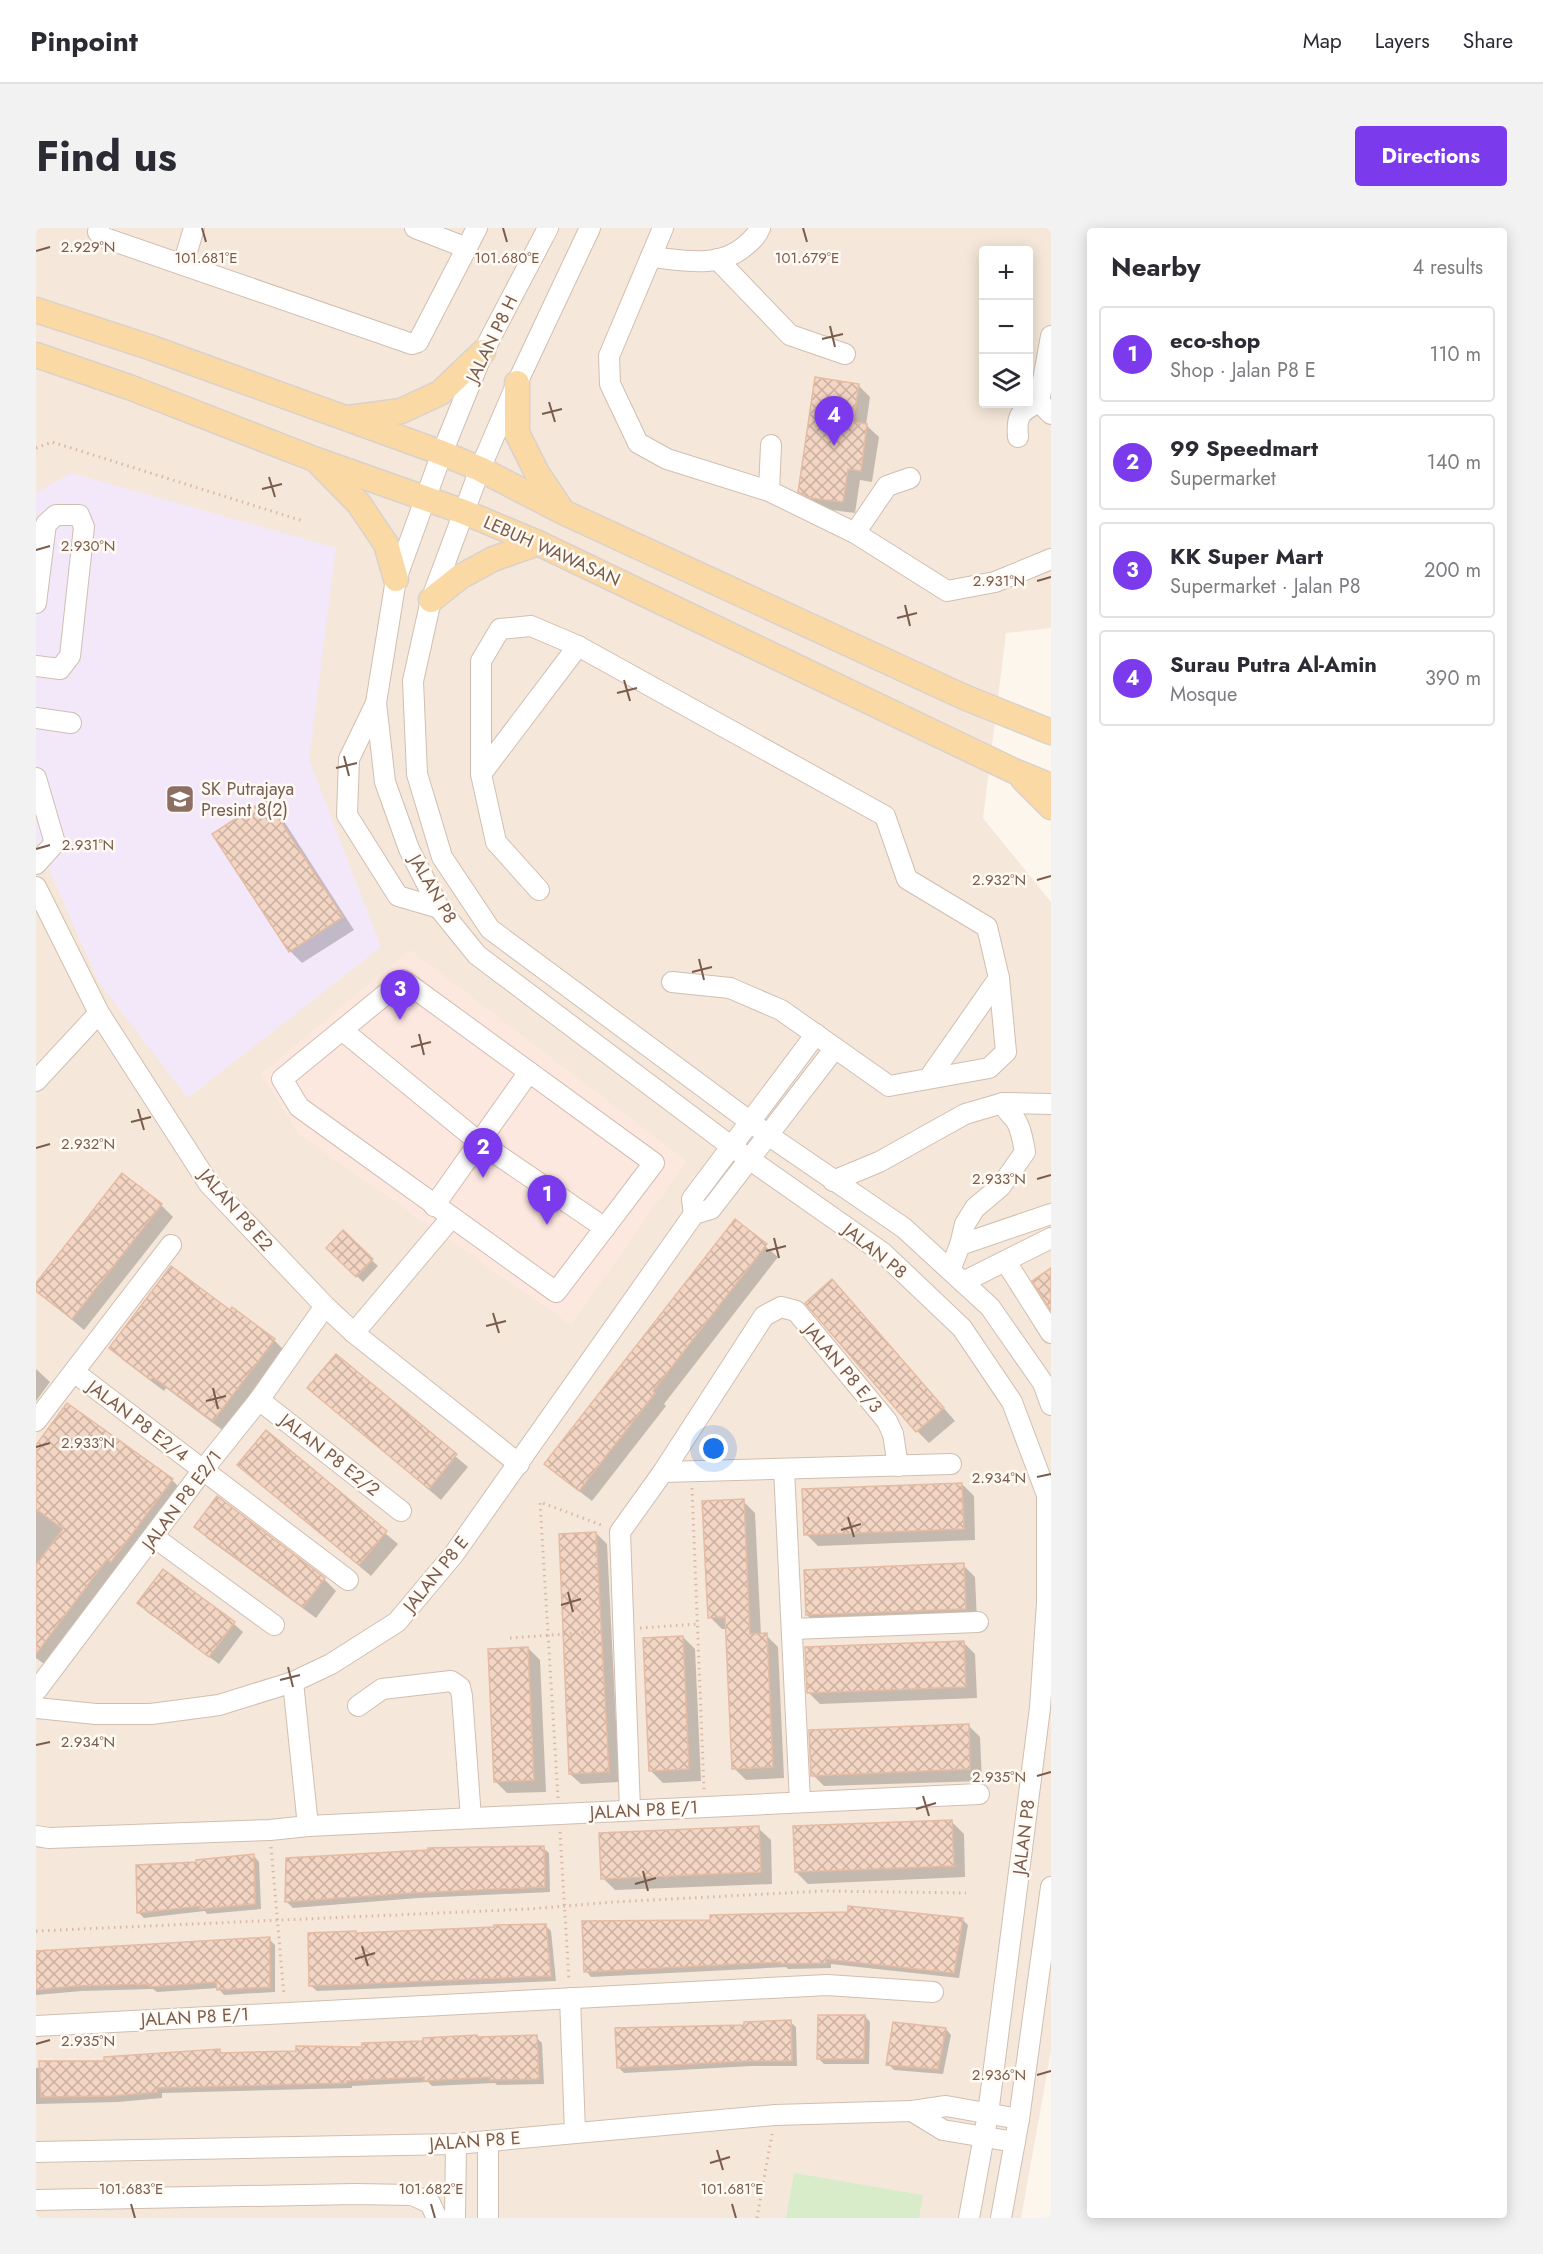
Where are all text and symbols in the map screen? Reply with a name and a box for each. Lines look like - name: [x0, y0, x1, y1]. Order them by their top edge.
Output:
- text: Pinpoint: [30, 21, 138, 62]
- text: Map: [1303, 26, 1342, 56]
- text: Layers: [1375, 26, 1430, 56]
- text: Share: [1463, 26, 1513, 56]
- text: Find us: [36, 126, 177, 187]
- button: Directions: [1355, 126, 1507, 186]
- text: 2.929°N: [61, 236, 115, 258]
- map controls: [979, 246, 1033, 408]
- button: +: [979, 246, 1033, 300]
- text: 101.681°E: [174, 247, 238, 269]
- text: 101.680°E: [474, 247, 540, 269]
- text: 101.679°E: [775, 247, 839, 269]
- text: Nearby: [1111, 248, 1200, 286]
- text: 4 results: [1412, 253, 1483, 282]
- street label: JALAN P8 H: [459, 291, 524, 389]
- button: −: [979, 300, 1033, 354]
- text: eco-shop: [1170, 324, 1260, 356]
- text: 1: [1127, 340, 1138, 369]
- text: 110 m: [1429, 340, 1481, 369]
- button: layers: [979, 354, 1033, 408]
- text: Shop · Jalan P8 E: [1170, 356, 1316, 385]
- pin: 4: [814, 396, 854, 446]
- text: 99 Speedmart: [1170, 432, 1318, 464]
- text: 2: [1126, 448, 1139, 477]
- text: 140 m: [1427, 448, 1481, 477]
- text: Supermarket: [1170, 464, 1276, 493]
- street label: LEBUH WAWASAN: [479, 509, 625, 593]
- text: 2.930°N: [61, 535, 115, 557]
- text: KK Super Mart: [1170, 540, 1323, 572]
- text: 3: [1126, 556, 1139, 585]
- text: 200 m: [1424, 556, 1481, 585]
- text: 2.931°N: [973, 570, 1025, 592]
- text: Supermarket · Jalan P8: [1170, 572, 1361, 601]
- text: Surau Putra Al-Amin: [1170, 648, 1377, 680]
- text: 4: [1126, 664, 1139, 693]
- text: 390 m: [1425, 664, 1481, 693]
- text: Mosque: [1170, 680, 1237, 709]
- place label: SK Putrajaya Presint 8(2): [201, 776, 294, 823]
- school or university icon: SK Putrajaya Presint 8(2): [164, 783, 196, 815]
- text: 2.931°N: [62, 834, 114, 856]
- street label: JALAN P8: [402, 848, 463, 928]
- text: 2.932°N: [972, 869, 1026, 891]
- pin: 3: [380, 970, 420, 1020]
- pin: 2: [464, 1128, 502, 1178]
- text: 2.932°N: [61, 1133, 115, 1155]
- street label: JALAN P8 E2: [192, 1162, 279, 1257]
- text: 2.933°N: [972, 1168, 1026, 1190]
- pin: 1: [528, 1176, 566, 1225]
- street label: JALAN P8: [836, 1216, 913, 1285]
- street label: JALAN P8 E/3: [796, 1316, 888, 1419]
- street label: JALAN P8 E2/4: [80, 1373, 194, 1468]
- street label: JALAN P8 E2/2: [273, 1406, 386, 1502]
- text: 2.933°N: [61, 1432, 115, 1454]
- your location: [699, 1434, 728, 1463]
- street label: JALAN P8 E2/1: [135, 1445, 228, 1557]
- text: 2.934°N: [972, 1467, 1026, 1489]
- street label: JALAN P8 E: [396, 1530, 475, 1619]
- text: 2.934°N: [61, 1731, 115, 1753]
- text: 2.935°N: [972, 1766, 1026, 1788]
- street label: JALAN P8 E/1: [587, 1794, 699, 1826]
- street label: JALAN P8: [1006, 1798, 1042, 1878]
- street label: JALAN P8 E/1: [138, 2001, 250, 2033]
- text: 2.935°N: [61, 2030, 115, 2052]
- text: 2.936°N: [972, 2064, 1026, 2086]
- street label: JALAN P8 E: [427, 2125, 521, 2157]
- text: 101.683°E: [99, 2178, 163, 2200]
- text: 101.682°E: [399, 2178, 463, 2200]
- text: 101.681°E: [700, 2178, 764, 2200]

